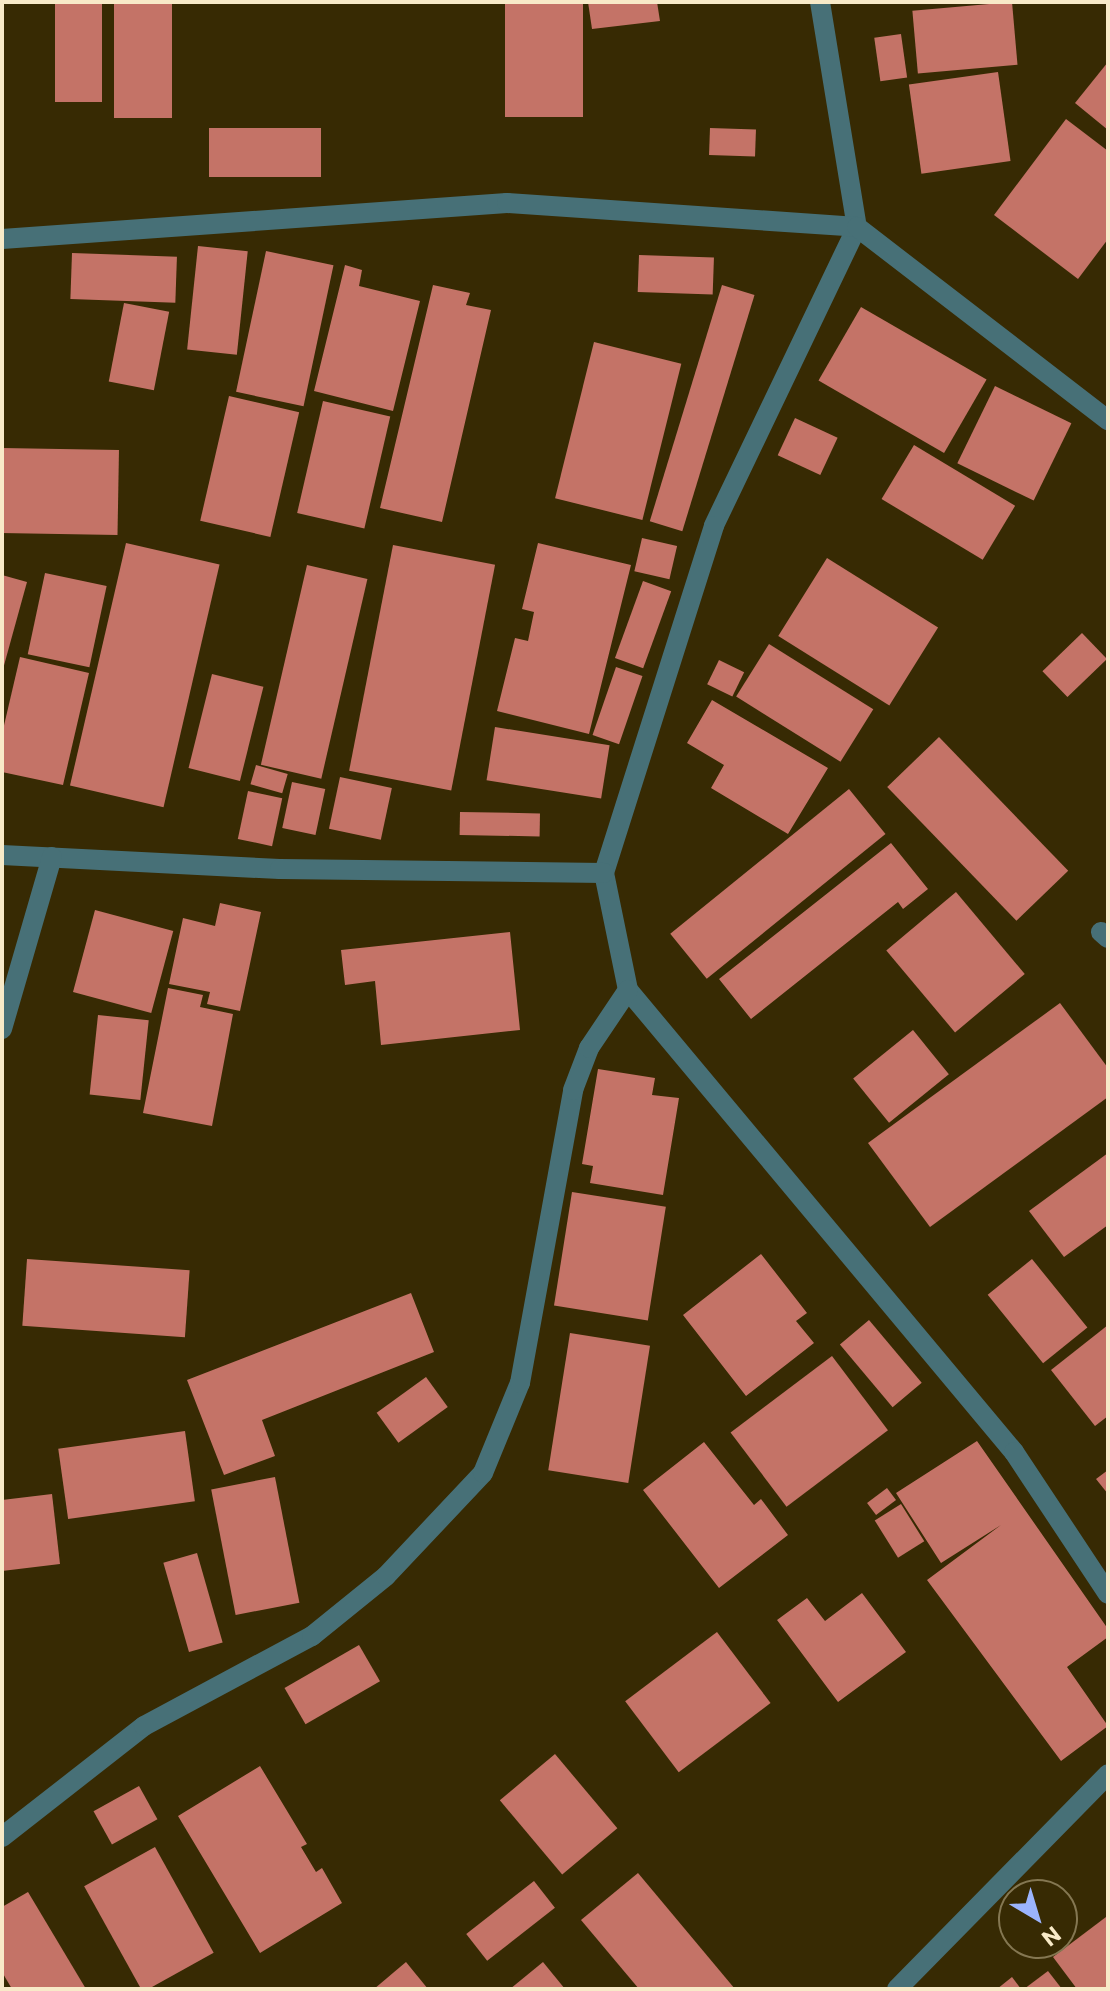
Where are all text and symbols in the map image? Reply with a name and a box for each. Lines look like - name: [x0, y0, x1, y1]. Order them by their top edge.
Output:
- north arrow: [998, 1879, 1078, 1959]
- text: N: [1037, 1921, 1067, 1952]

